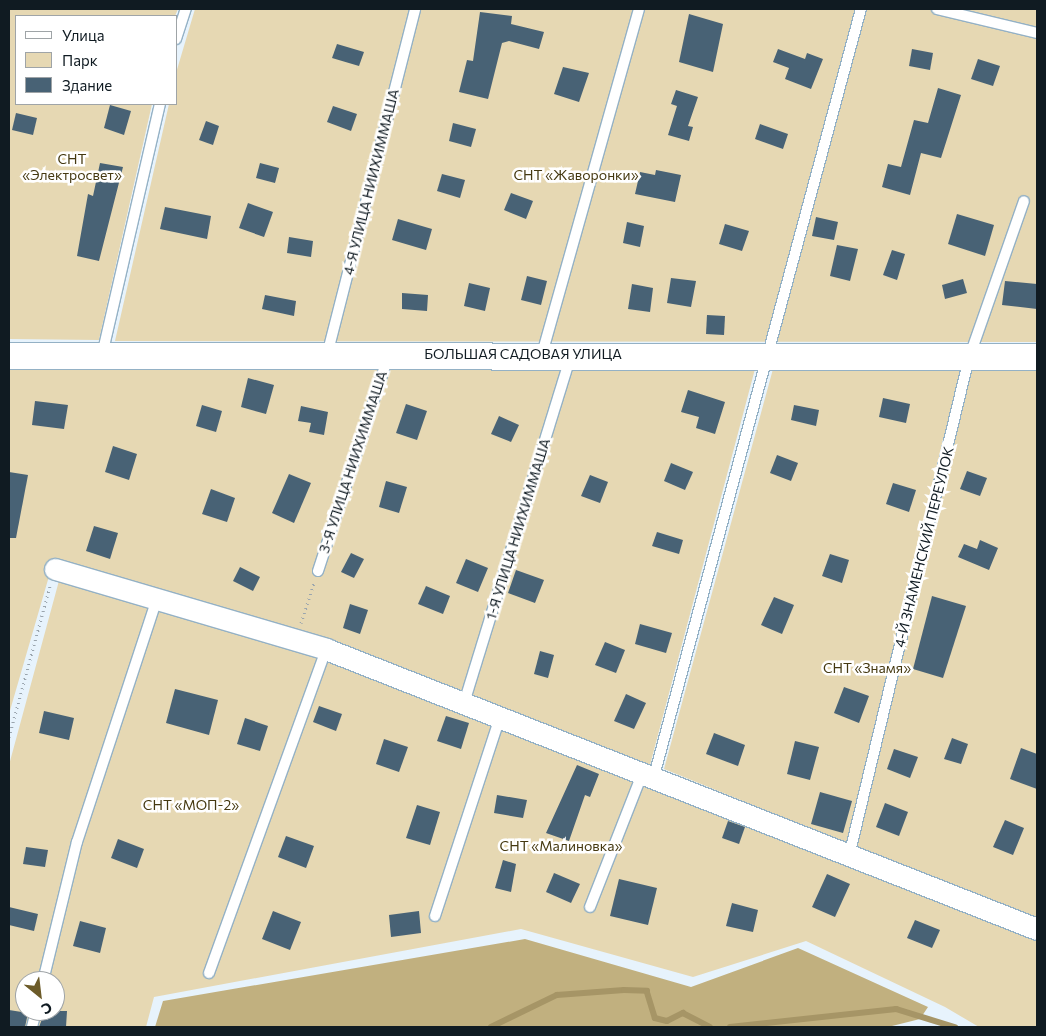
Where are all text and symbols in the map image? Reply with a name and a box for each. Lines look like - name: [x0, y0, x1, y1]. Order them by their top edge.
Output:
- legend: [15, 15, 178, 105]
- text: Улица: [62, 26, 104, 44]
- text: Парк: [62, 51, 98, 69]
- text: Здание: [62, 76, 112, 94]
- street label: 4-Я УЛИЦА НИИХИММАША: [340, 87, 402, 277]
- park label: СНТ «Электросвет»: [22, 151, 122, 184]
- park label: СНТ «Жаворонки»: [513, 167, 639, 183]
- street label: БОЛЬШАЯ САДОВАЯ УЛИЦА: [424, 346, 622, 362]
- street label: 3-Я УЛИЦА НИИХИММАША: [316, 369, 390, 555]
- street label: 1-Я УЛИЦА НИИХИММАША: [482, 436, 554, 622]
- street label: 4-Й ЗНАМЕНСКИЙ ПЕРЕУЛОК: [891, 445, 957, 649]
- park label: СНТ «Знамя»: [823, 660, 911, 676]
- park label: СНТ «МОП-2»: [143, 797, 239, 813]
- park label: СНТ «Малиновка»: [500, 838, 622, 854]
- north arrow: [15, 971, 65, 1021]
- text: С: [39, 999, 55, 1018]

